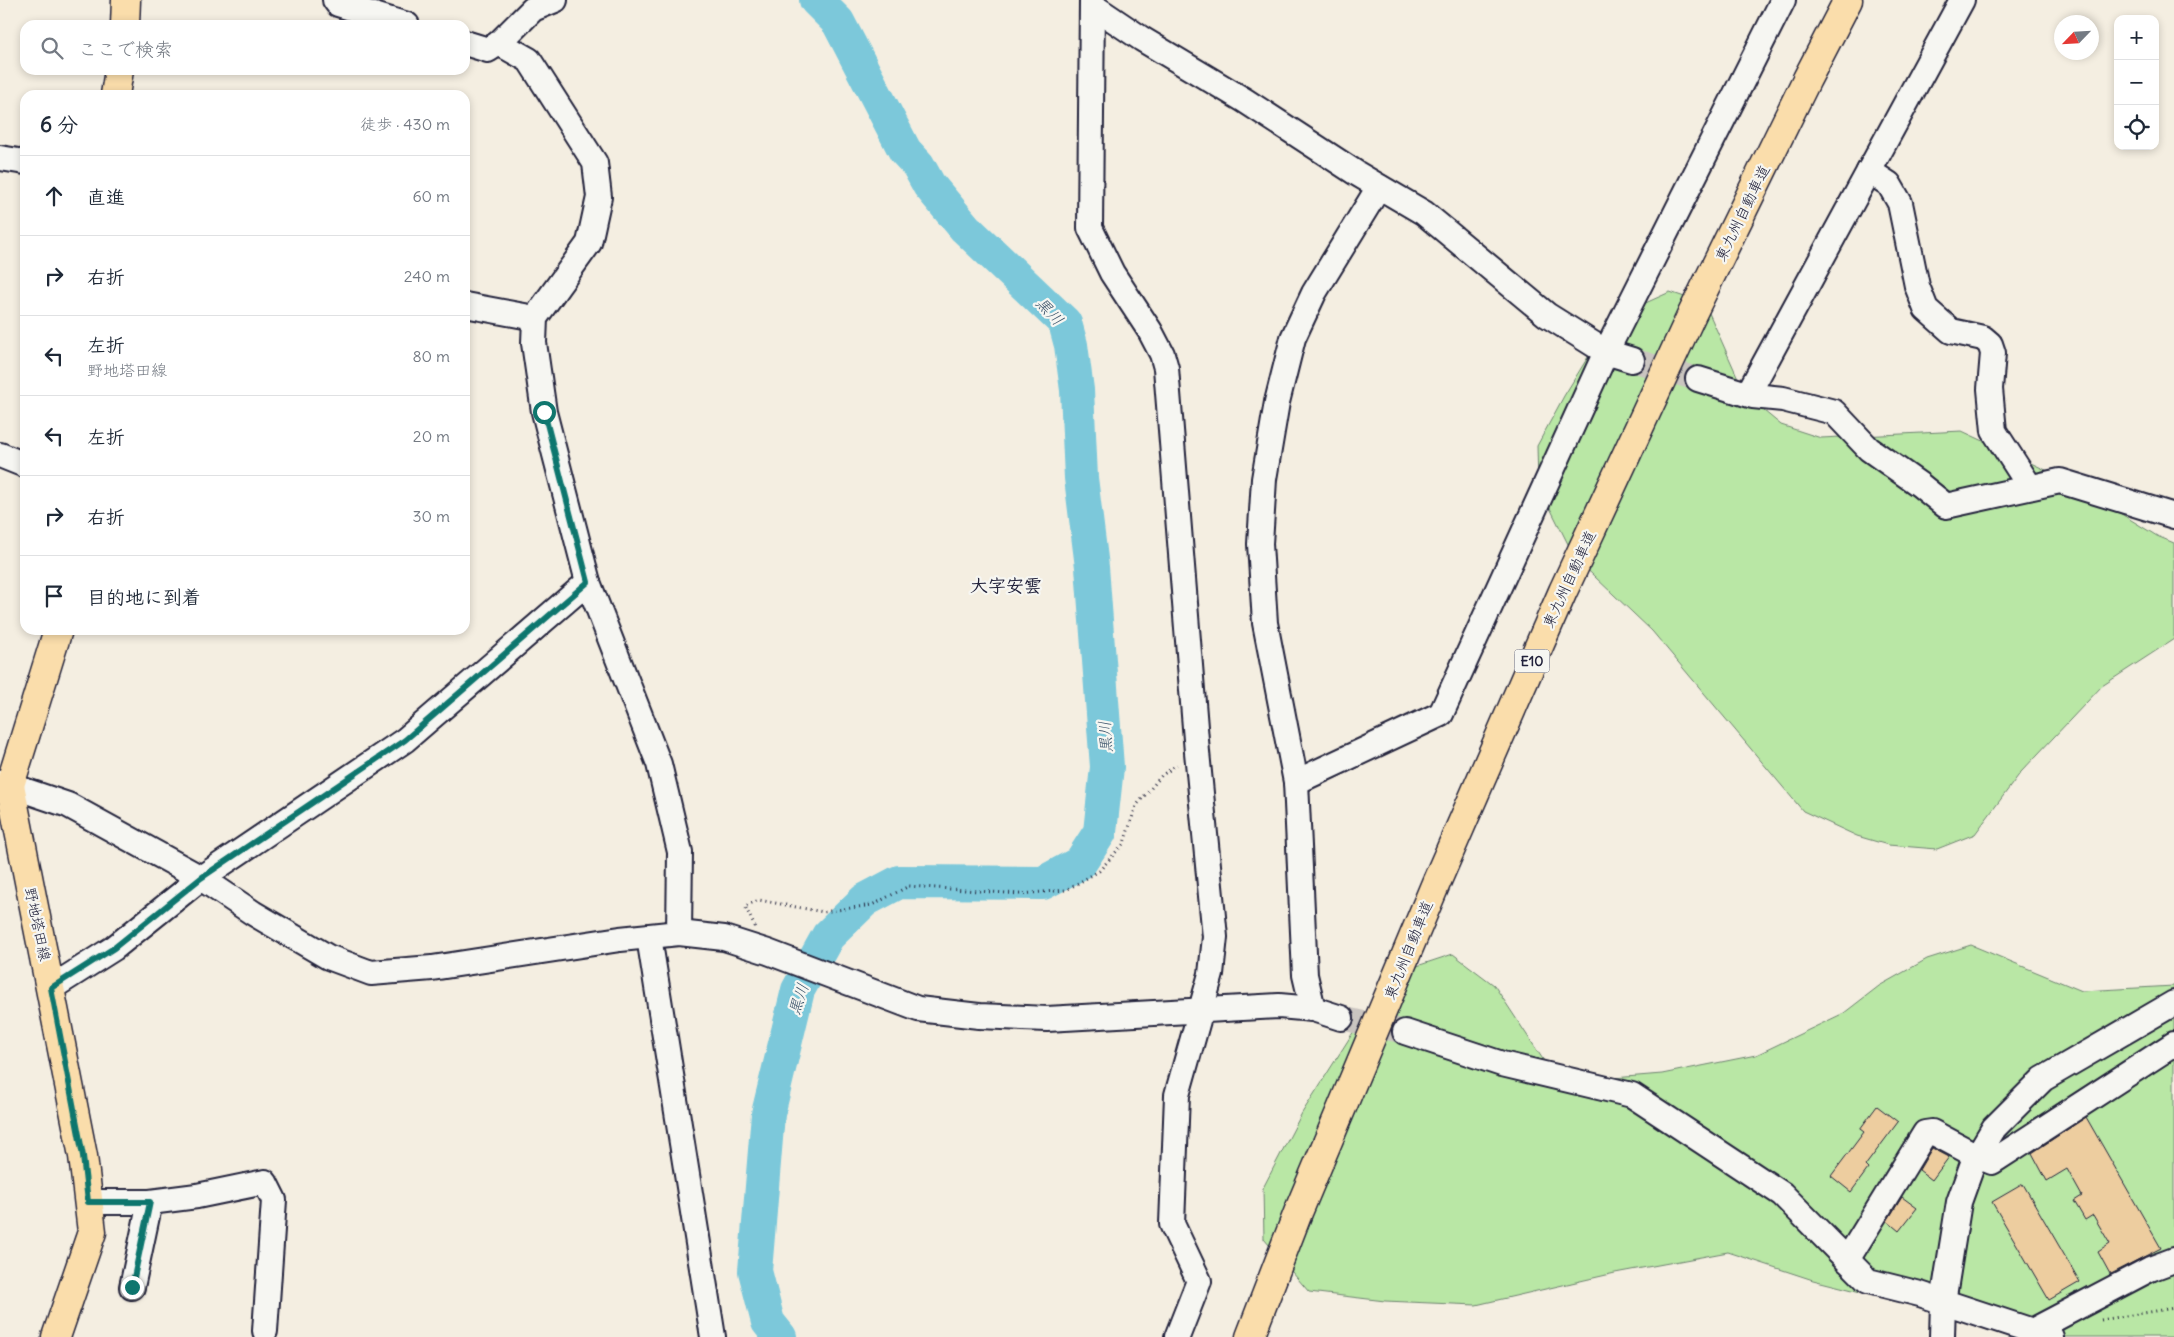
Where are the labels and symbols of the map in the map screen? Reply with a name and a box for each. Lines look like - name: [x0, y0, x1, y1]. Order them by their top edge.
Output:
- north arrow: [2054, 15, 2099, 60]
- street label: 東九州自動車道: [1710, 162, 1774, 264]
- water label: 黒川: [1032, 292, 1068, 330]
- route start: [533, 401, 556, 424]
- street label: 東九州自動車道: [1538, 527, 1600, 631]
- district label: 大字安雲: [970, 574, 1042, 597]
- road number: E10: [1514, 649, 1550, 672]
- water label: 黒川: [1094, 720, 1116, 754]
- street label: 野地塔田線: [21, 885, 55, 963]
- street label: 東九州自動車道: [1380, 898, 1436, 1002]
- water label: 黒川: [784, 981, 812, 1017]
- route end: [121, 1276, 144, 1299]

